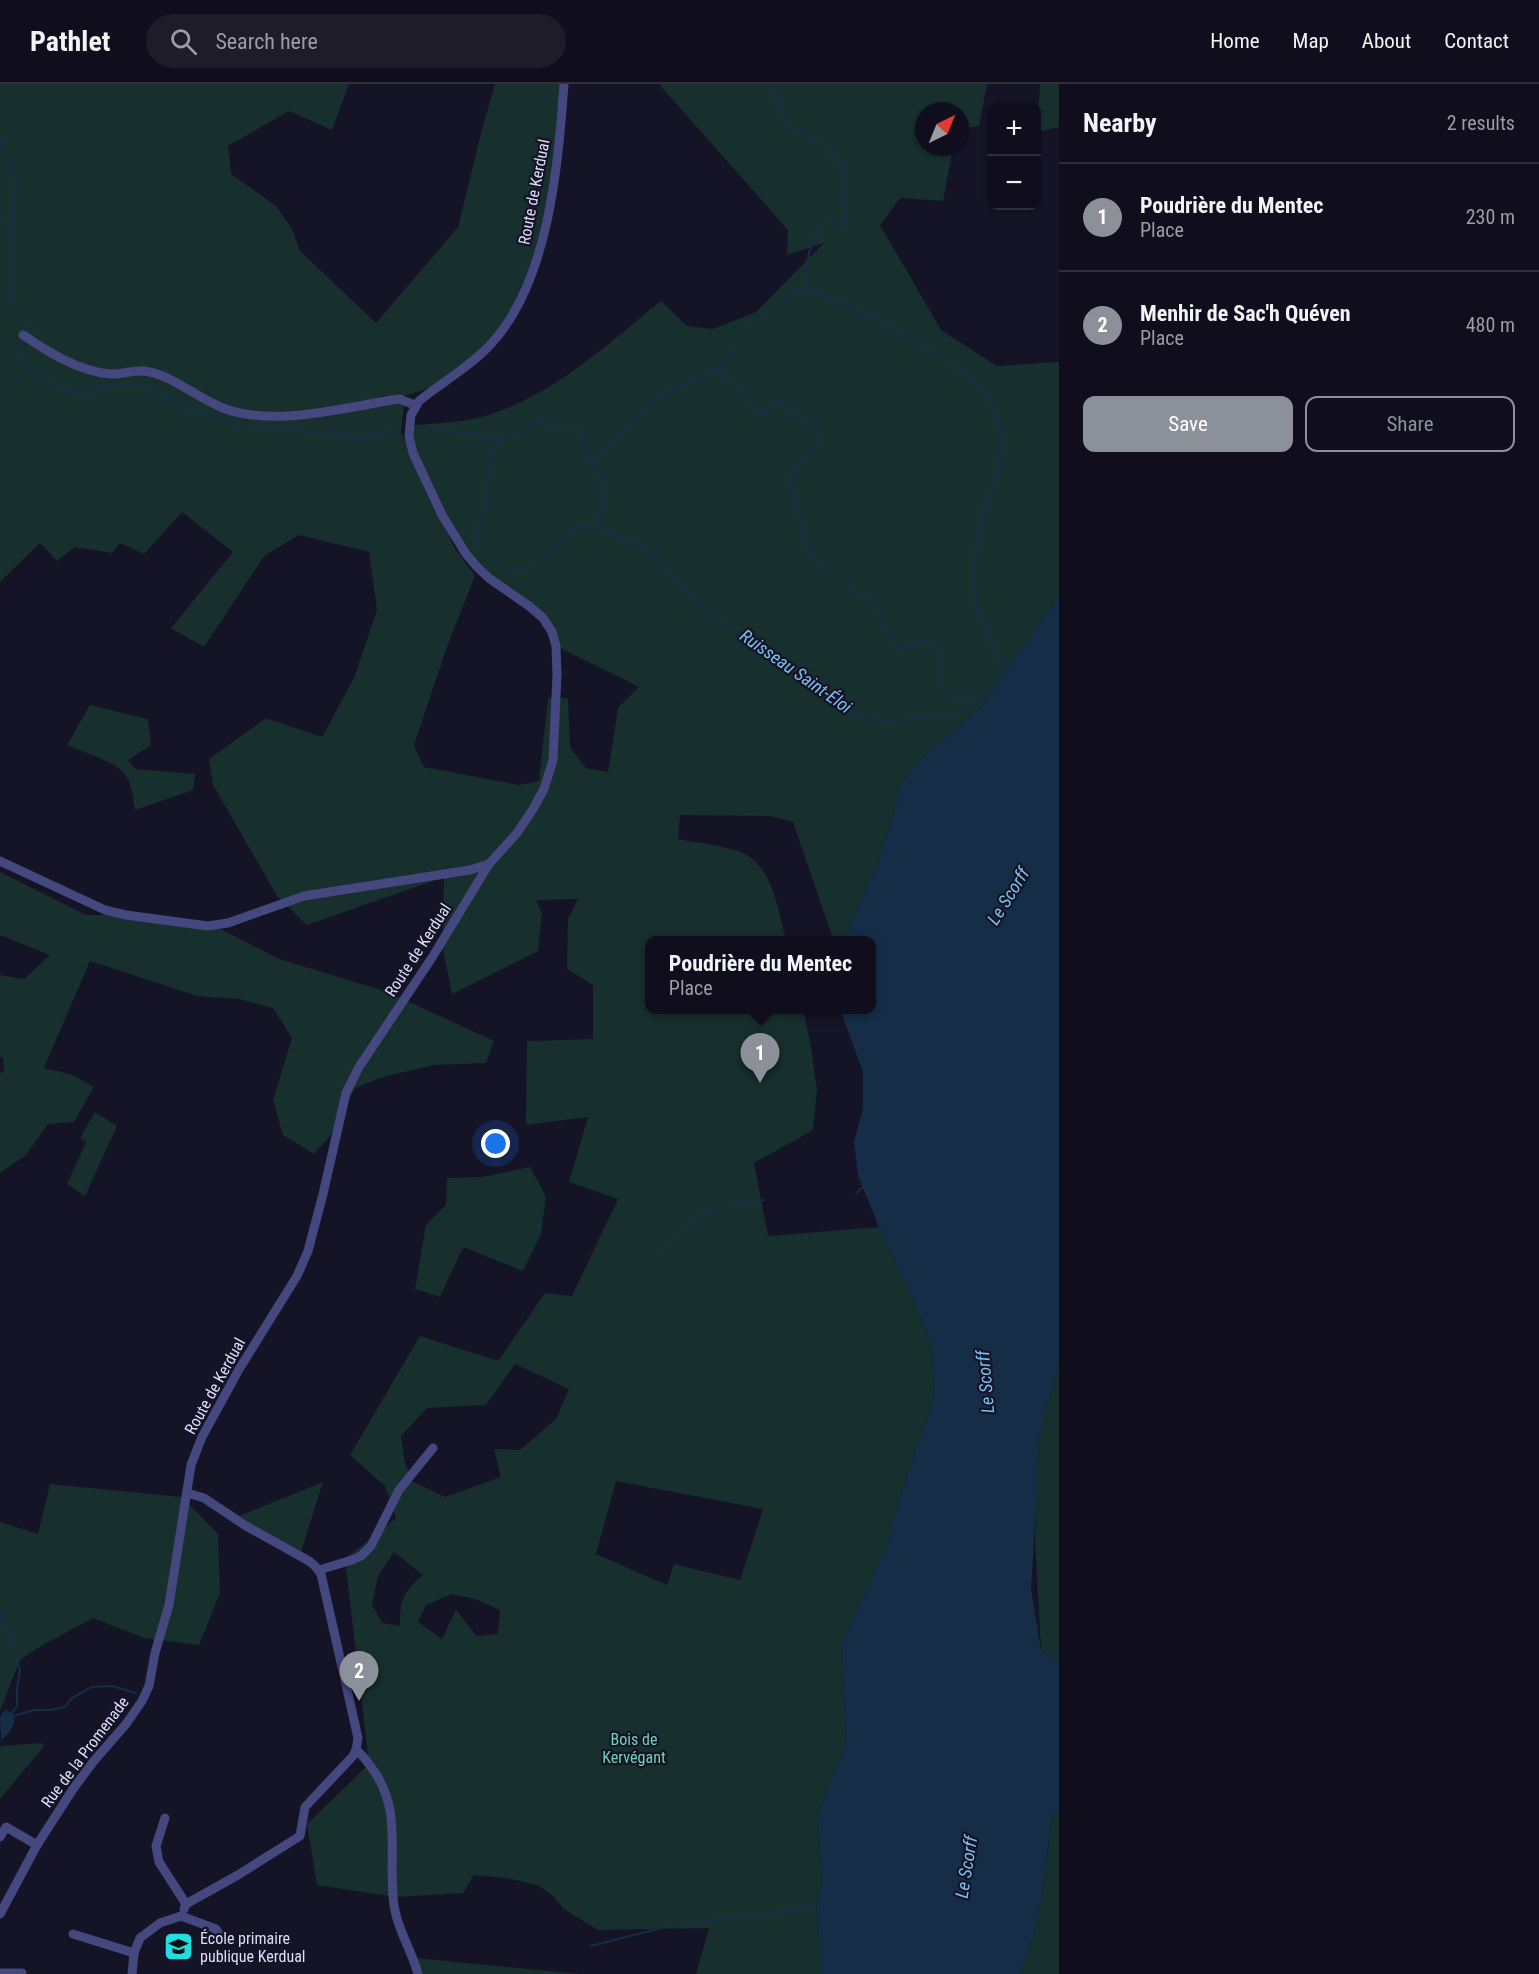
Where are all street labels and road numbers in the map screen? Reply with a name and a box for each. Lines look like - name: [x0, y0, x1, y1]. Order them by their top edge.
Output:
- street label: Route de Kerdual: [514, 138, 554, 246]
- street label: Route de Kerdual: [381, 900, 455, 1000]
- street label: Route de Kerdual: [181, 1335, 249, 1437]
- street label: Rue de la Promenade: [37, 1693, 133, 1811]

